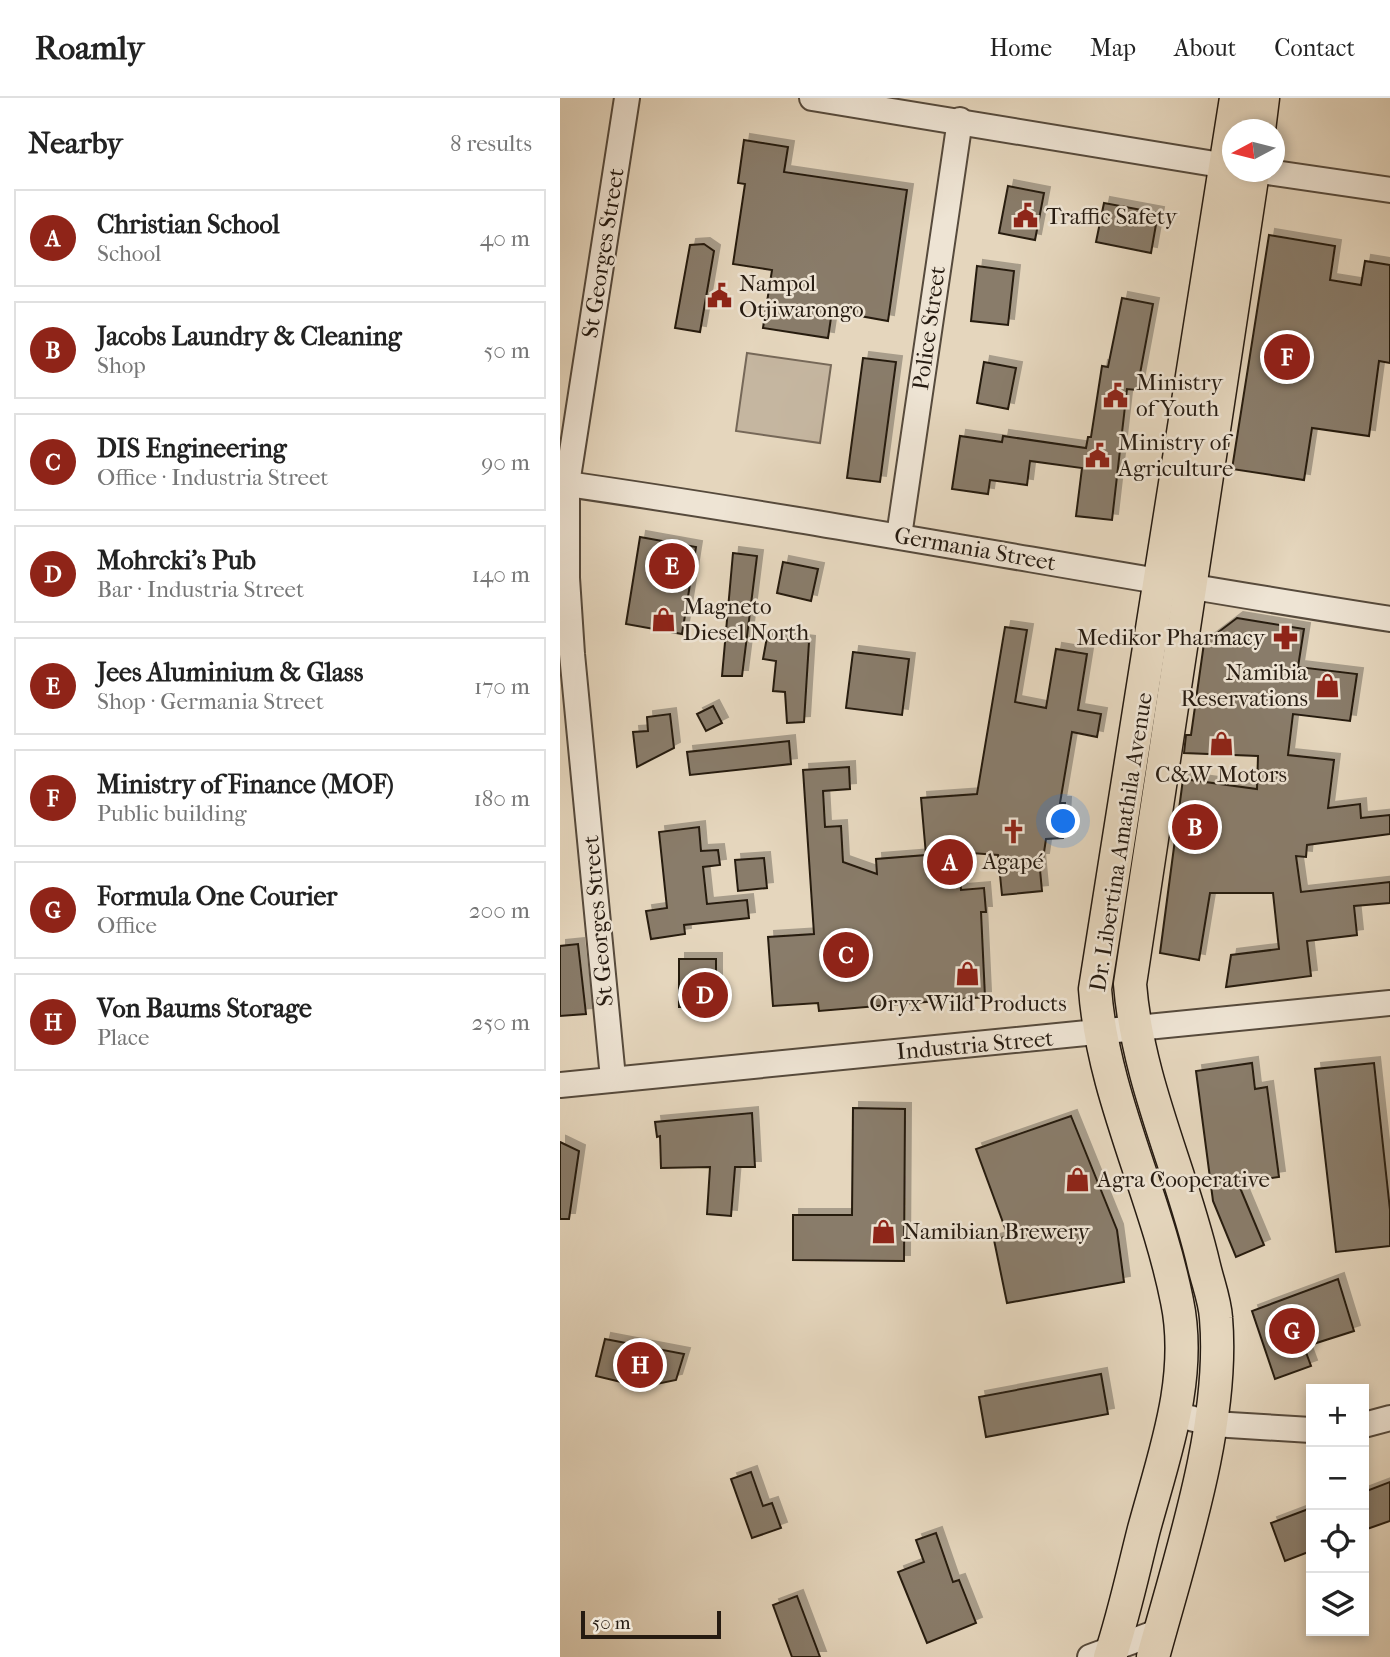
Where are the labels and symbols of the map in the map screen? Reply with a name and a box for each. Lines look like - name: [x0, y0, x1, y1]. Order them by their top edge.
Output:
- north arrow: [1222, 119, 1285, 182]
- street label: St Georges Street: [576, 166, 630, 340]
- public building icon: Traffic Safety: [1012, 202, 1040, 230]
- place label: Traffic Safety: [1046, 203, 1178, 230]
- street label: Police Street: [907, 264, 951, 392]
- place label: Nampol Otjiwarongo: [739, 270, 864, 323]
- public building icon: Nampol Otjiwarongo: [705, 282, 733, 310]
- pin: F: [1264, 331, 1310, 383]
- place label: Ministry of Youth: [1136, 369, 1223, 422]
- public building icon: Ministry of Youth: [1102, 381, 1130, 409]
- place label: Ministry of Agriculture: [1117, 429, 1233, 482]
- public building icon: Ministry of Agriculture: [1084, 441, 1112, 469]
- street label: Germania Street: [892, 521, 1058, 577]
- pin: E: [649, 540, 695, 592]
- place label: Magneto Diesel North: [683, 593, 809, 646]
- shop icon: Magneto Diesel North: [649, 605, 677, 633]
- pharmacy icon: Medikor Pharmacy: [1271, 623, 1299, 651]
- place label: Medikor Pharmacy: [1077, 624, 1266, 651]
- place label: Namibia Reservations: [1180, 659, 1308, 712]
- shop icon: Namibia Reservations: [1314, 671, 1342, 699]
- street label: Dr. Libertina Amathila Avenue: [1084, 691, 1158, 993]
- shop icon: C&W Motors: [1207, 730, 1235, 758]
- place label: C&W Motors: [1155, 761, 1287, 788]
- pin: B: [1172, 801, 1218, 853]
- your location: [1046, 804, 1080, 838]
- church icon: Agapé: [999, 817, 1027, 845]
- street label: St Georges Street: [577, 834, 619, 1008]
- pin: A: [927, 836, 973, 888]
- place label: Agapé: [981, 848, 1044, 875]
- pin: C: [823, 929, 869, 981]
- shop icon: Oryx Wild Products: [954, 959, 982, 987]
- pin: D: [682, 969, 728, 1021]
- place label: Oryx Wild Products: [869, 990, 1067, 1017]
- street label: Industria Street: [895, 1025, 1055, 1065]
- shop icon: Agra Cooperative: [1063, 1165, 1091, 1193]
- place label: Agra Cooperative: [1096, 1166, 1270, 1193]
- shop icon: Namibian Brewery: [869, 1217, 897, 1245]
- place label: Namibian Brewery: [903, 1218, 1091, 1245]
- pin: G: [1269, 1305, 1315, 1357]
- pin: H: [617, 1339, 663, 1391]
- scale bar: [581, 1608, 721, 1640]

